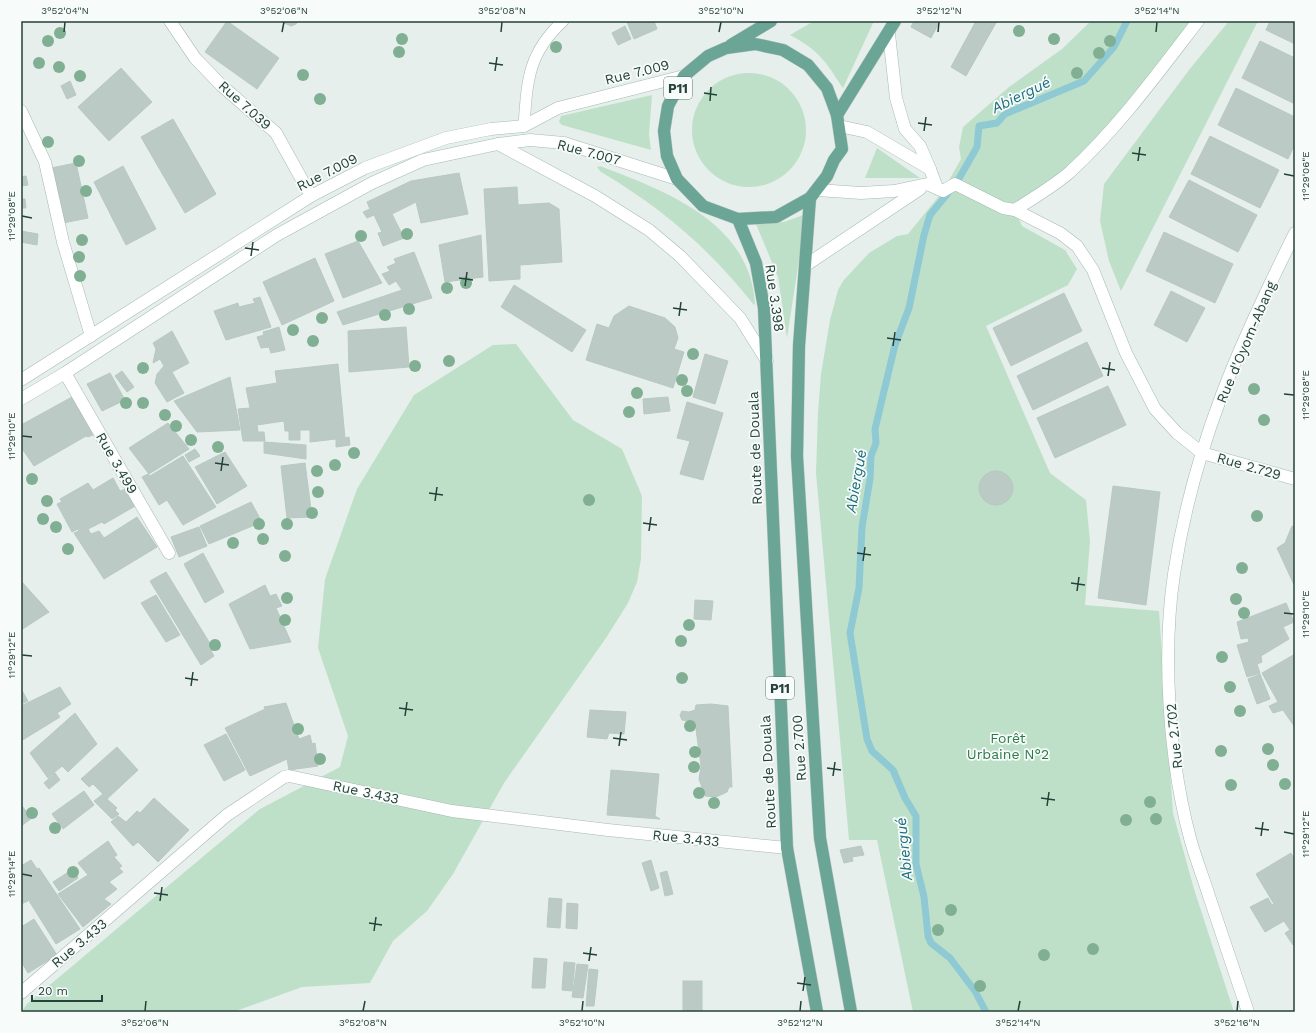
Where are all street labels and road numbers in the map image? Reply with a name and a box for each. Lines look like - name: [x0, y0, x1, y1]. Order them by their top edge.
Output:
- street label: Rue 7.009: [603, 56, 671, 88]
- street label: Rue 7.039: [215, 77, 275, 133]
- road number: P11: [664, 77, 692, 99]
- street label: Rue 7.007: [556, 136, 623, 168]
- street label: Rue 7.009: [294, 150, 360, 194]
- street label: Rue 3.398: [762, 263, 788, 333]
- street label: Rue d'Oyom-Abang: [1213, 278, 1279, 405]
- street label: Route de Douala: [745, 391, 765, 505]
- street label: Rue 3.499: [93, 429, 141, 497]
- street label: Rue 2.729: [1215, 449, 1283, 483]
- road number: P11: [766, 677, 794, 699]
- street label: Rue 2.702: [1163, 702, 1185, 770]
- street label: Rue 2.700: [789, 714, 809, 782]
- street label: Route de Douala: [757, 715, 779, 829]
- street label: Rue 3.433: [331, 777, 401, 807]
- street label: Rue 3.433: [652, 827, 720, 849]
- street label: Rue 3.433: [48, 915, 110, 971]

